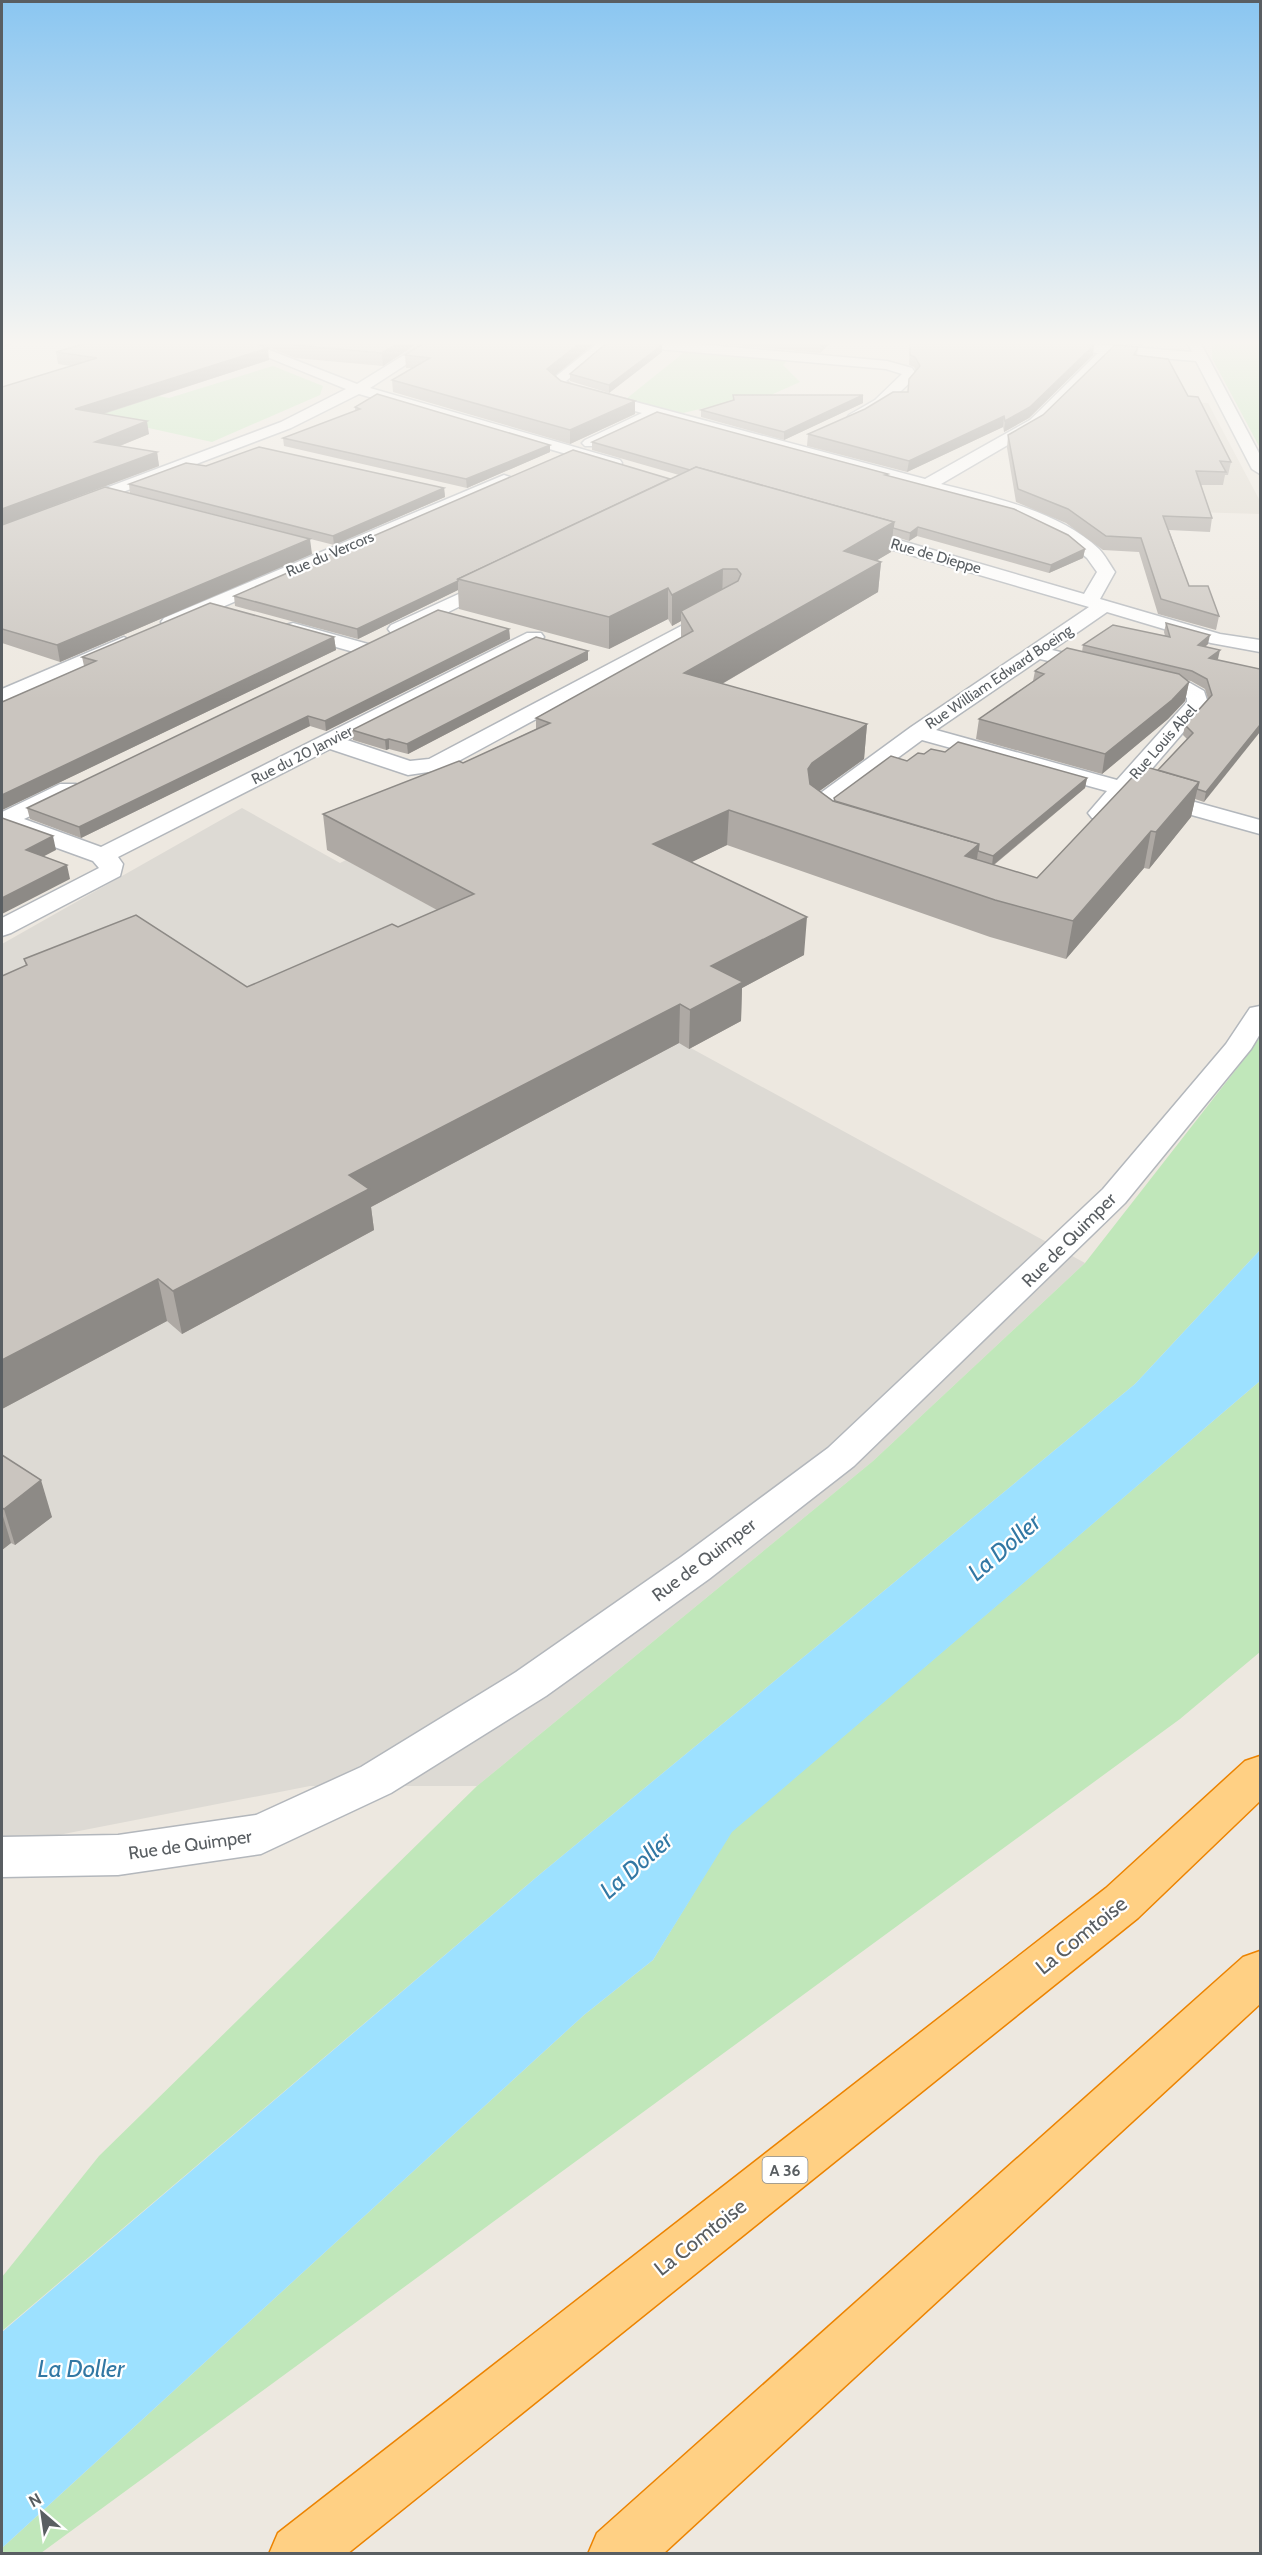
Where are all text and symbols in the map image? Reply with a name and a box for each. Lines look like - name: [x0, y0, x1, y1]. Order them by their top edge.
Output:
- street label: Rue du Vercors: [283, 527, 377, 581]
- street label: Rue de Dieppe: [889, 535, 984, 578]
- street label: Rue William Edward Boeing: [922, 621, 1076, 733]
- street label: Rue Louis Abel: [1126, 701, 1201, 783]
- street label: Rue du 20 Janvier: [248, 722, 356, 788]
- street label: Rue de Quimper: [1017, 1188, 1121, 1292]
- water label: La Doller: [962, 1506, 1048, 1586]
- street label: Rue de Quimper: [648, 1514, 761, 1606]
- water label: La Doller: [594, 1824, 680, 1904]
- street label: Rue de Quimper: [127, 1825, 253, 1865]
- street label: La Comtoise: [1030, 1890, 1132, 1979]
- road number: A 36: [762, 2157, 808, 2183]
- street label: La Comtoise: [649, 2193, 751, 2281]
- water label: La Doller: [38, 2354, 126, 2383]
- north arrow: [12, 2483, 72, 2543]
- text: N: [25, 2489, 45, 2511]

